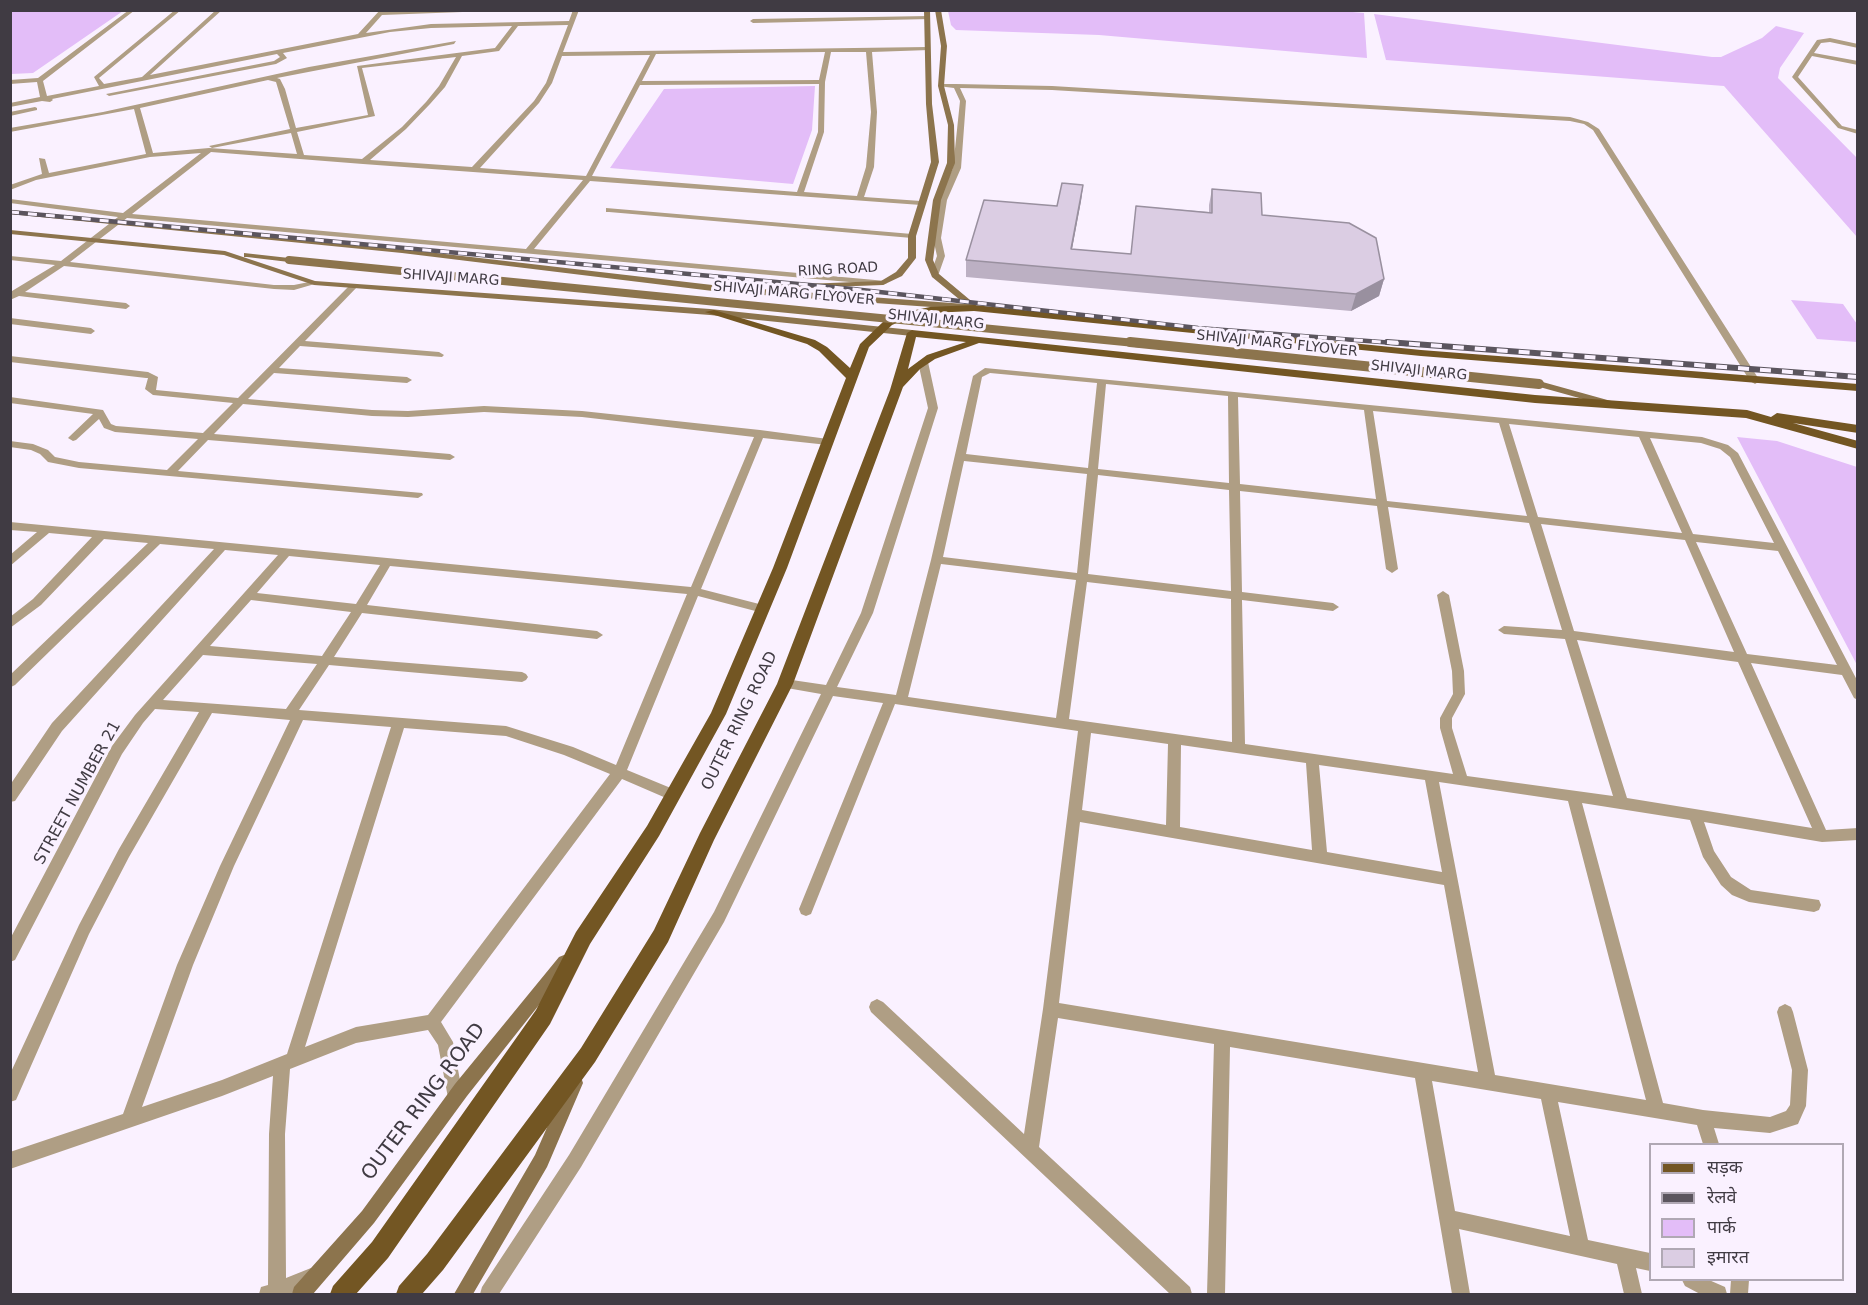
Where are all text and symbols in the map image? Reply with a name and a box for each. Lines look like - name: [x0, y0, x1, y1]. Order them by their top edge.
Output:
- street label: RING ROAD: [797, 260, 879, 280]
- street label: SHIVAJI MARG: [402, 266, 500, 290]
- street label: SHIVAJI MARG FLYOVER: [713, 279, 875, 309]
- street label: SHIVAJI MARG: [887, 307, 985, 333]
- street label: SHIVAJI MARG FLYOVER: [1196, 327, 1358, 361]
- street label: SHIVAJI MARG: [1370, 358, 1468, 384]
- street label: OUTER RING ROAD: [698, 648, 782, 794]
- street label: STREET NUMBER 21: [31, 718, 125, 868]
- street label: OUTER RING ROAD: [357, 1019, 491, 1185]
- legend: [1649, 1143, 1844, 1281]
- text: सड़क: [1707, 1156, 1743, 1177]
- text: रेलवे: [1707, 1186, 1737, 1207]
- text: पार्क: [1707, 1216, 1736, 1237]
- text: इमारत: [1707, 1246, 1749, 1267]

